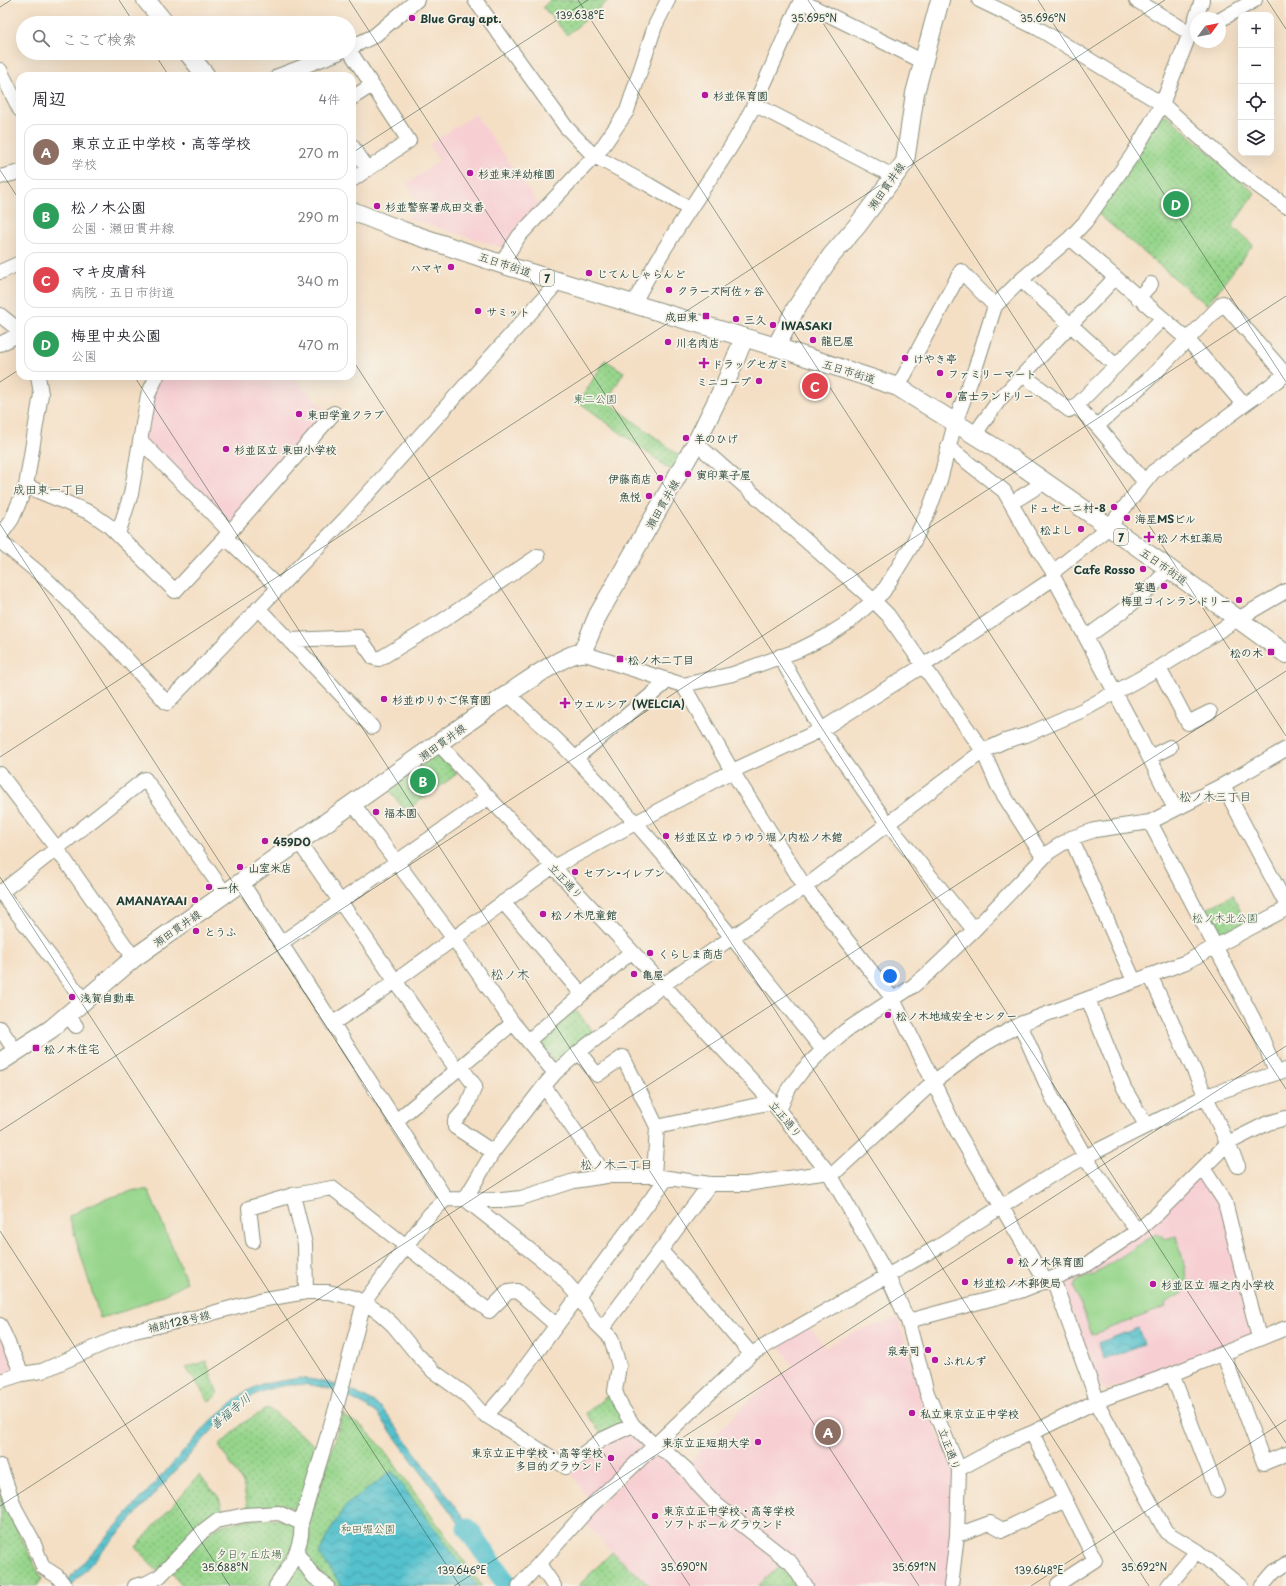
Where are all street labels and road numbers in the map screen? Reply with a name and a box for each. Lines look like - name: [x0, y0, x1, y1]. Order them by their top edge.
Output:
- street label: 瀬田貫井線: [863, 159, 909, 213]
- street label: 五日市街道: [476, 247, 534, 281]
- road number: 7: [540, 270, 554, 286]
- street label: 五日市街道: [820, 355, 878, 387]
- street label: 瀬田貫井線: [641, 476, 683, 532]
- road number: 7: [1114, 529, 1128, 545]
- street label: 五日市街道: [1137, 543, 1191, 589]
- street label: 瀬田貫井線: [415, 719, 469, 765]
- street label: 立正通り: [545, 859, 587, 903]
- street label: 瀬田貫井線: [150, 905, 204, 951]
- street label: 立正通り: [765, 1097, 807, 1141]
- street label: 補助128号線: [146, 1306, 212, 1336]
- street label: 立正通り: [934, 1425, 966, 1473]

